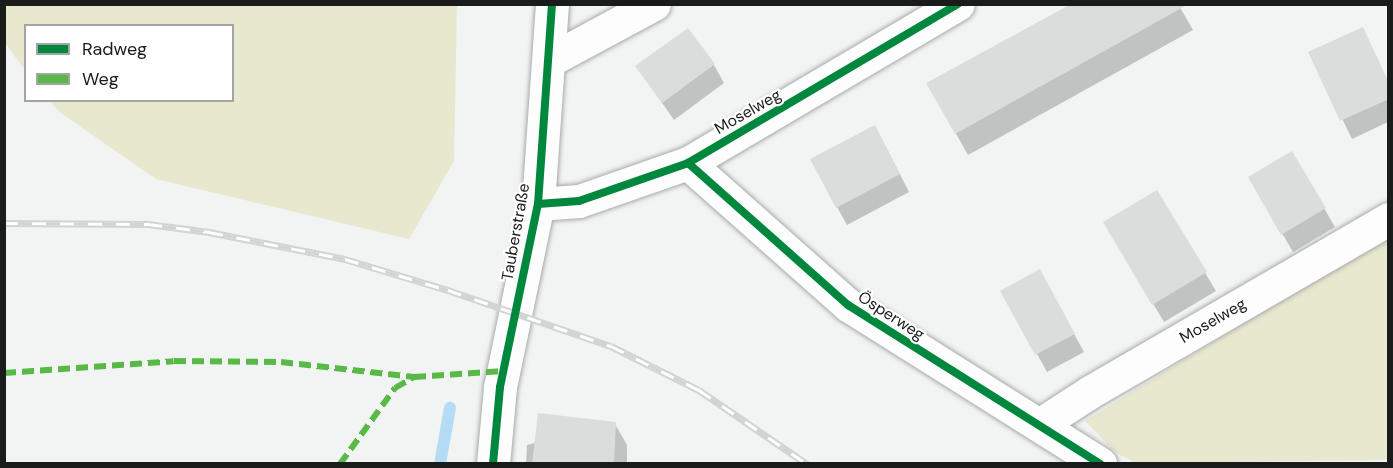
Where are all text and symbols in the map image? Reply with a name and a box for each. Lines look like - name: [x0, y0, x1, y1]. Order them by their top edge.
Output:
- legend: [24, 24, 234, 102]
- text: Radweg: [82, 37, 147, 61]
- text: Weg: [82, 67, 119, 91]
- street label: Moselweg: [711, 85, 785, 139]
- street label: Tauberstraße: [498, 182, 534, 282]
- street label: Ösperweg: [854, 287, 928, 345]
- street label: Moselweg: [1176, 294, 1250, 348]

